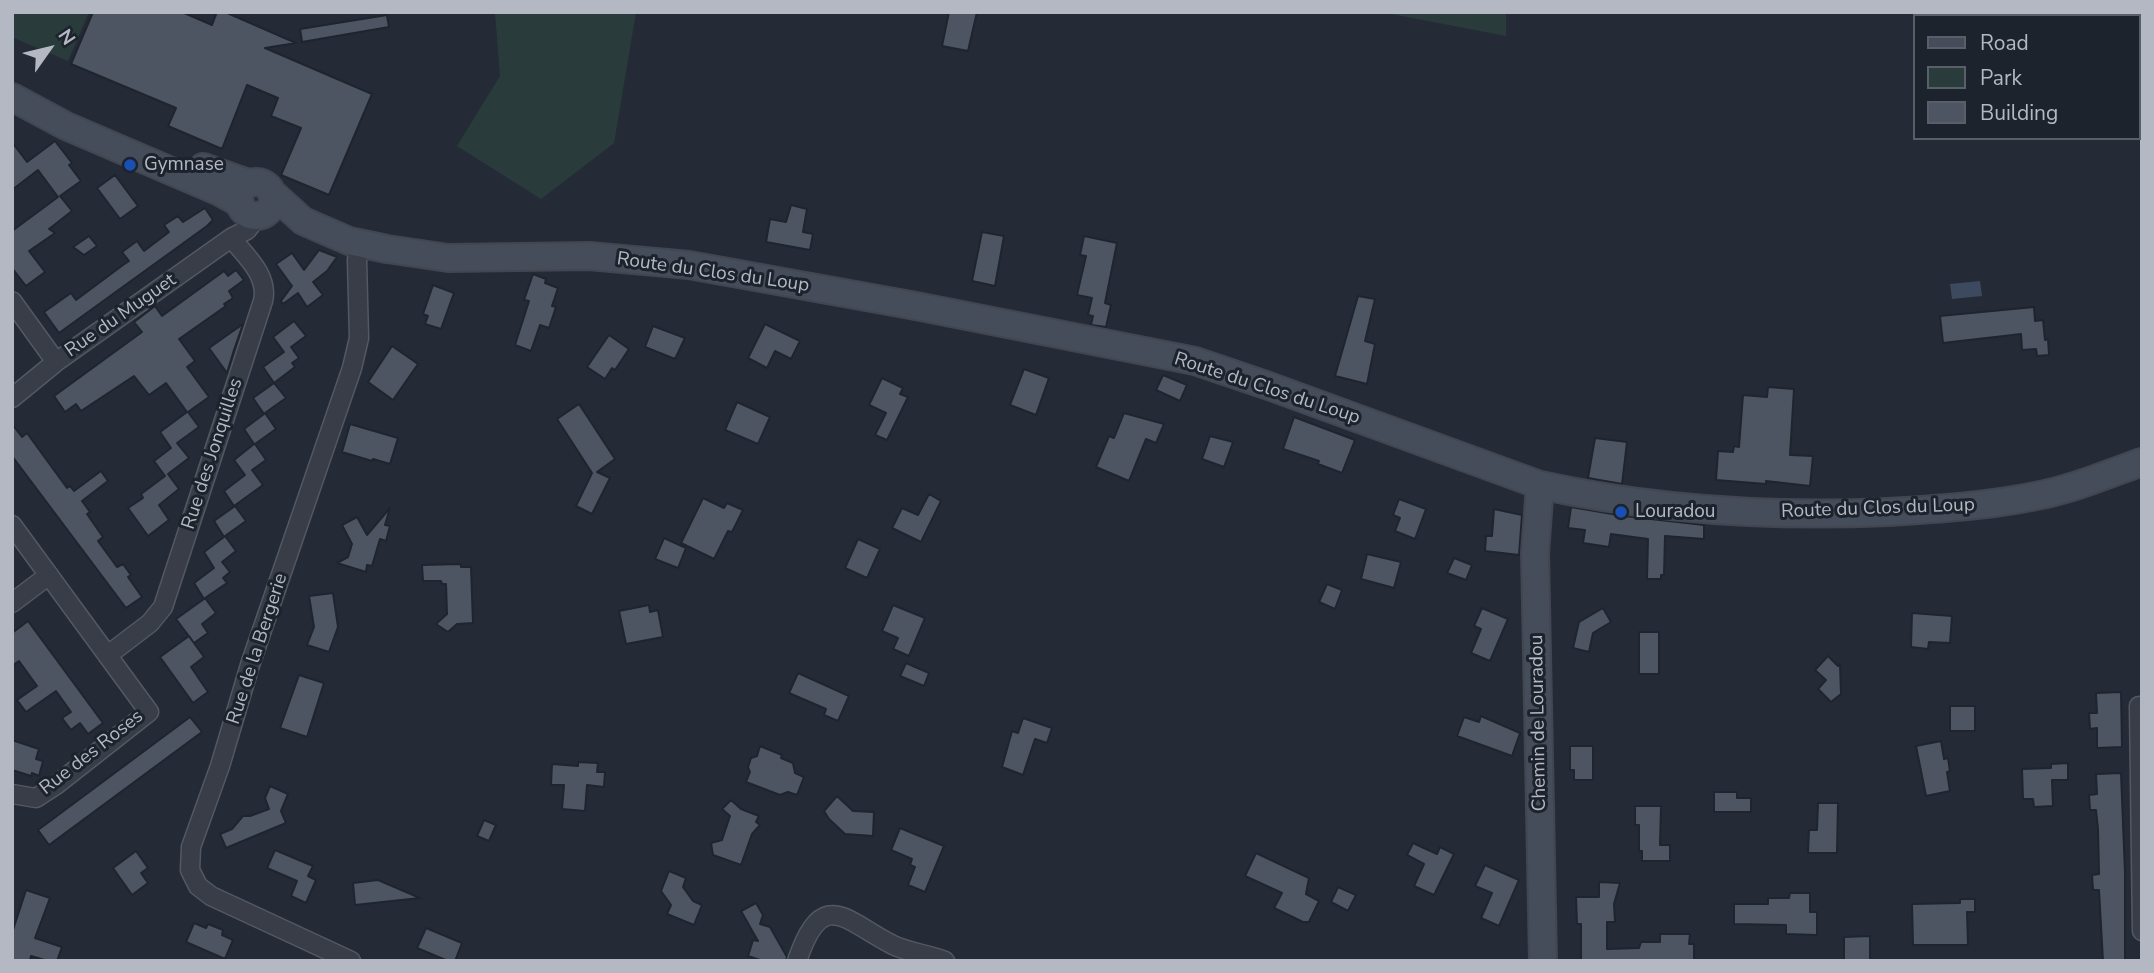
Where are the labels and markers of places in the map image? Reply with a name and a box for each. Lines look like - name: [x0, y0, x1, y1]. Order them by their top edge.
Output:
- place label: Gymnase: [144, 154, 224, 176]
- marker: Gymnase: [122, 157, 138, 173]
- place label: Louradou: [1635, 501, 1716, 523]
- marker: Louradou: [1613, 504, 1629, 520]

